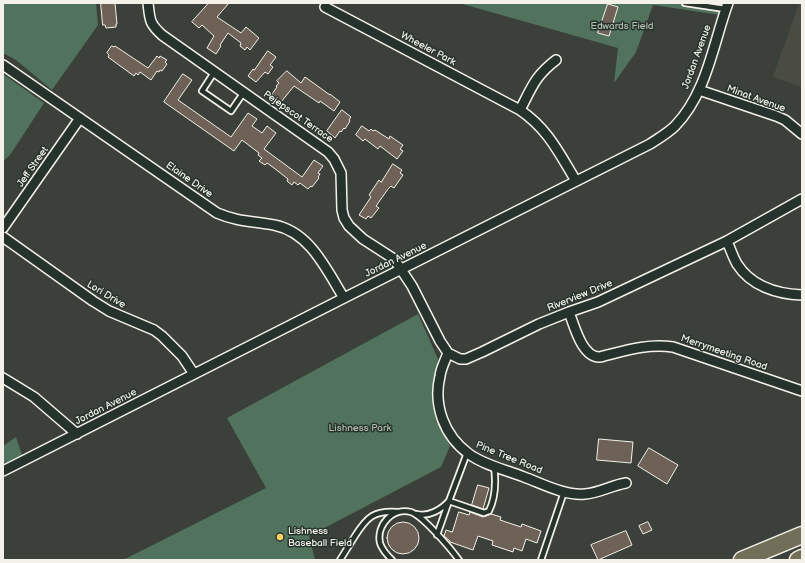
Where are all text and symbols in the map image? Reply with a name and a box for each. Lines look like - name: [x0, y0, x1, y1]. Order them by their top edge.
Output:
- park label: Edwards Field: [590, 20, 654, 32]
- street label: Jordan Avenue: [680, 23, 714, 91]
- street label: Wheeler Park: [398, 29, 458, 69]
- street label: Minat Avenue: [725, 83, 787, 115]
- street label: Pejepscot Terrace: [261, 88, 335, 146]
- street label: Jeff Street: [15, 144, 51, 190]
- street label: Elaine Drive: [163, 159, 215, 201]
- street label: Jordan Avenue: [363, 240, 429, 280]
- street label: Riverview Drive: [546, 277, 614, 315]
- street label: Lori Drive: [84, 279, 128, 311]
- street label: Merrymeeting Road: [679, 333, 769, 373]
- street label: Jordan Avenue: [73, 386, 139, 428]
- park label: Lishness Park: [329, 422, 391, 434]
- street label: Pine Tree Road: [474, 439, 544, 477]
- place label: Lishness Baseball Field: [288, 525, 352, 548]
- marker: Lishness Baseball Field: [275, 532, 285, 542]

